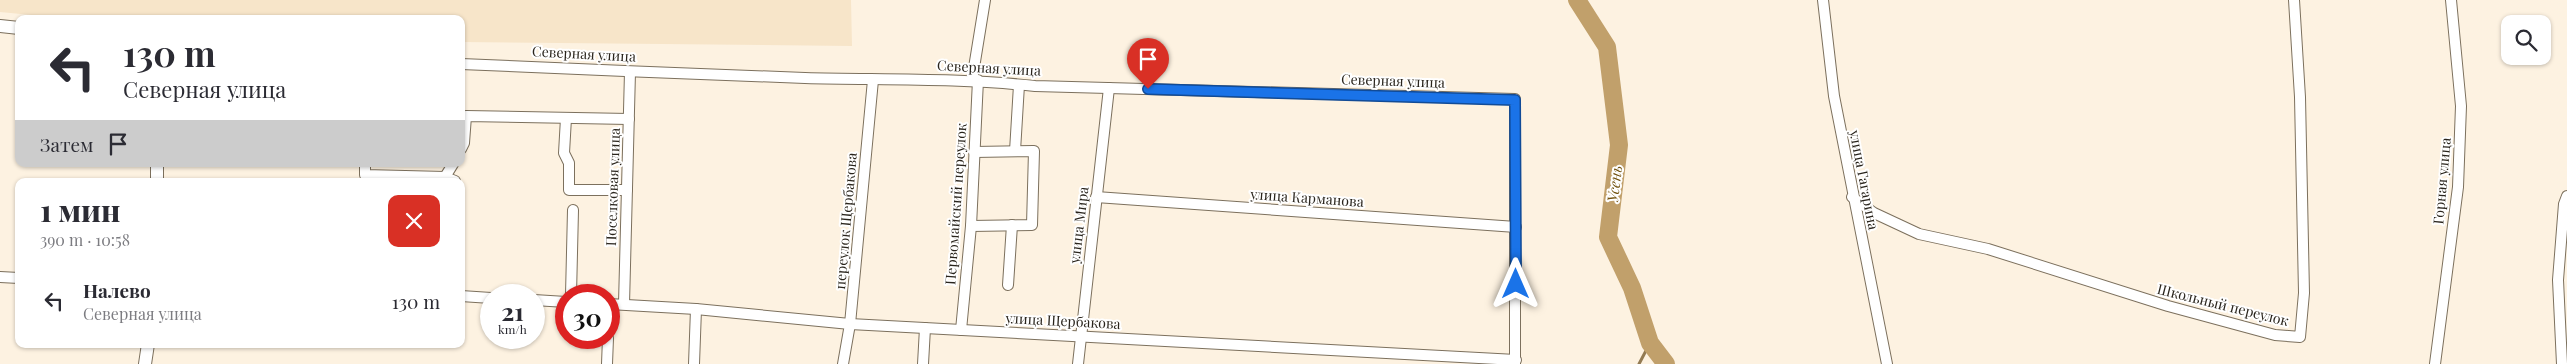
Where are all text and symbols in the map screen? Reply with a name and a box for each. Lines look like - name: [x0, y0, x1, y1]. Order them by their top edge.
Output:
- map controls: [2501, 15, 2551, 65]
- button: search: [2501, 15, 2551, 65]
- text: 130 m: [123, 29, 216, 76]
- icon: left: [40, 35, 105, 100]
- pin: [1127, 38, 1169, 89]
- street label: Северная улица: [532, 41, 636, 66]
- icon: arrive: [1134, 45, 1162, 73]
- street label: Северная улица: [937, 55, 1041, 80]
- street label: Северная улица: [1341, 69, 1445, 92]
- text: Северная улица: [123, 74, 286, 104]
- street label: Первомайский переулок: [940, 122, 971, 286]
- street label: Поселковая улица: [601, 127, 624, 246]
- street label: улица Гагарина: [1845, 127, 1883, 231]
- icon: arrive: [104, 130, 132, 158]
- text: Затем: [40, 131, 94, 157]
- street label: Горная улица: [2428, 137, 2455, 225]
- street label: переулок Щербакова: [830, 152, 861, 290]
- water label: Усень: [1602, 164, 1626, 204]
- street label: улица Карманова: [1249, 184, 1364, 211]
- street label: улица Мира: [1064, 185, 1093, 265]
- text: 1 мин: [40, 190, 120, 230]
- button: close: [388, 195, 440, 247]
- text: 390 m · 10:58: [40, 229, 130, 250]
- position arrow: [1489, 257, 1541, 309]
- text: Налево: [83, 277, 151, 303]
- street label: Школьный переулок: [2155, 279, 2291, 330]
- speed limit sign: 30: [555, 284, 620, 349]
- icon: left: [40, 287, 68, 315]
- text: 130 m: [392, 288, 440, 314]
- text: 21: [501, 294, 524, 327]
- text: Северная улица: [83, 303, 202, 324]
- street label: улица Щербакова: [1004, 308, 1121, 333]
- text: km/h: [498, 321, 527, 337]

